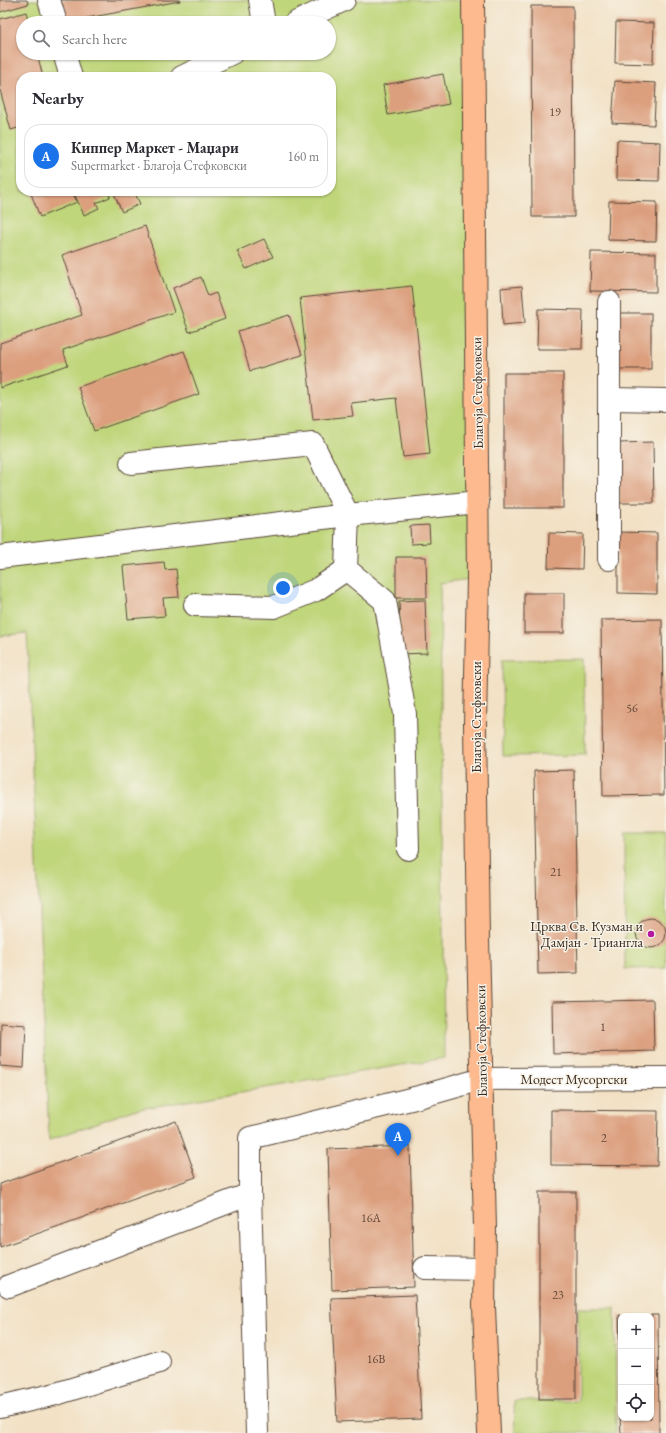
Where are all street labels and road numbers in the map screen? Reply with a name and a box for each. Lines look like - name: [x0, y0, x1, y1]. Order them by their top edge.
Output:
- street label: Благоја Стефковски: [467, 336, 487, 449]
- street label: Благоја Стефковски: [467, 660, 485, 773]
- street label: Благоја Стефковски: [471, 984, 491, 1097]
- street label: Модест Мусоргски: [521, 1070, 628, 1088]

